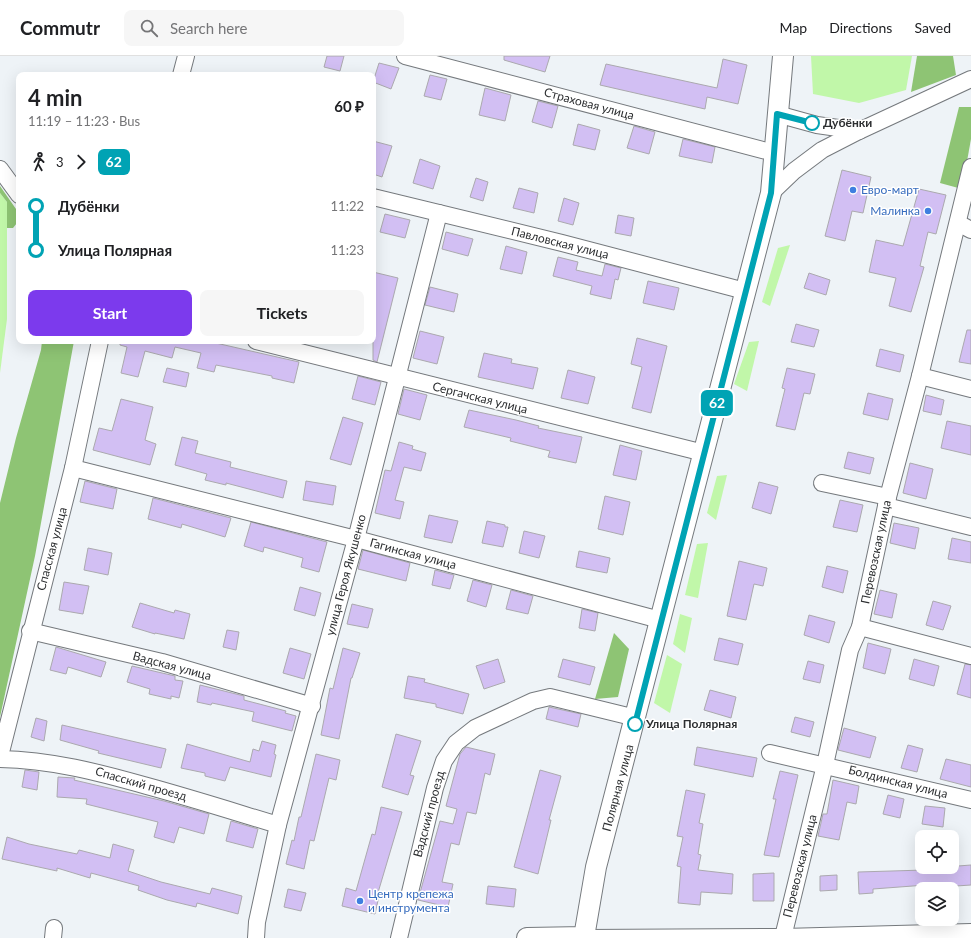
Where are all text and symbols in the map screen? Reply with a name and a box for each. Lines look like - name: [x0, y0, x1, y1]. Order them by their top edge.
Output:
- search box: [124, 10, 404, 46]
- text: Commutr: [20, 16, 100, 39]
- icon: search: [138, 17, 160, 39]
- text: Search here: [170, 19, 247, 37]
- text: Map: [780, 19, 807, 36]
- text: Directions: [829, 19, 892, 36]
- text: Saved: [914, 19, 951, 36]
- text: 4 min: [28, 84, 83, 111]
- street label: Страховая улица: [542, 84, 636, 123]
- text: 60 ₽: [334, 97, 364, 115]
- text: 11:19 – 11:23 · Bus: [28, 113, 140, 129]
- marker: Дубёнки: [804, 115, 820, 131]
- place label: Дубёнки: [823, 115, 872, 130]
- icon: walk: [28, 151, 50, 173]
- icon: forward: [70, 151, 92, 173]
- text: 62: [106, 153, 122, 170]
- text: 3: [56, 154, 64, 170]
- place label: Евро-март: [861, 182, 919, 197]
- marker: Евро-март: [848, 185, 858, 195]
- text: Дубёнки: [58, 197, 120, 215]
- text: 11:22: [331, 198, 364, 214]
- place label: Малинка: [870, 203, 920, 218]
- marker: Малинка: [923, 206, 933, 216]
- street label: Павловская улица: [510, 223, 610, 262]
- text: Улица Полярная: [58, 241, 172, 259]
- text: 11:23: [331, 242, 364, 258]
- button: Start: [28, 290, 192, 336]
- button: Tickets: [200, 290, 364, 336]
- street label: Сергачская улица: [431, 378, 529, 417]
- line badge: 62: [699, 390, 735, 416]
- text: 62: [709, 394, 725, 411]
- street label: Перевозская улица: [857, 499, 894, 605]
- street label: Спасская улица: [33, 505, 70, 592]
- street label: улица Героя Якушенко: [322, 512, 369, 637]
- street label: Гагинская улица: [368, 535, 458, 572]
- street label: Вадская улица: [131, 648, 213, 683]
- marker: Улица Полярная: [627, 716, 643, 732]
- place label: Улица Полярная: [645, 716, 737, 731]
- street label: Полярная улица: [599, 743, 636, 833]
- street label: Болдинская улица: [847, 762, 949, 801]
- street label: Спасский проезд: [94, 763, 189, 804]
- street label: Вадский проезд: [410, 768, 447, 859]
- street label: Перевозская улица: [779, 813, 820, 919]
- map controls: [915, 830, 959, 926]
- button: locate: [915, 830, 959, 874]
- button: layers: [915, 882, 959, 926]
- place label: Центр крепежа и инструмента: [368, 886, 454, 915]
- marker: Центр крепежа и инструмента: [355, 896, 365, 906]

